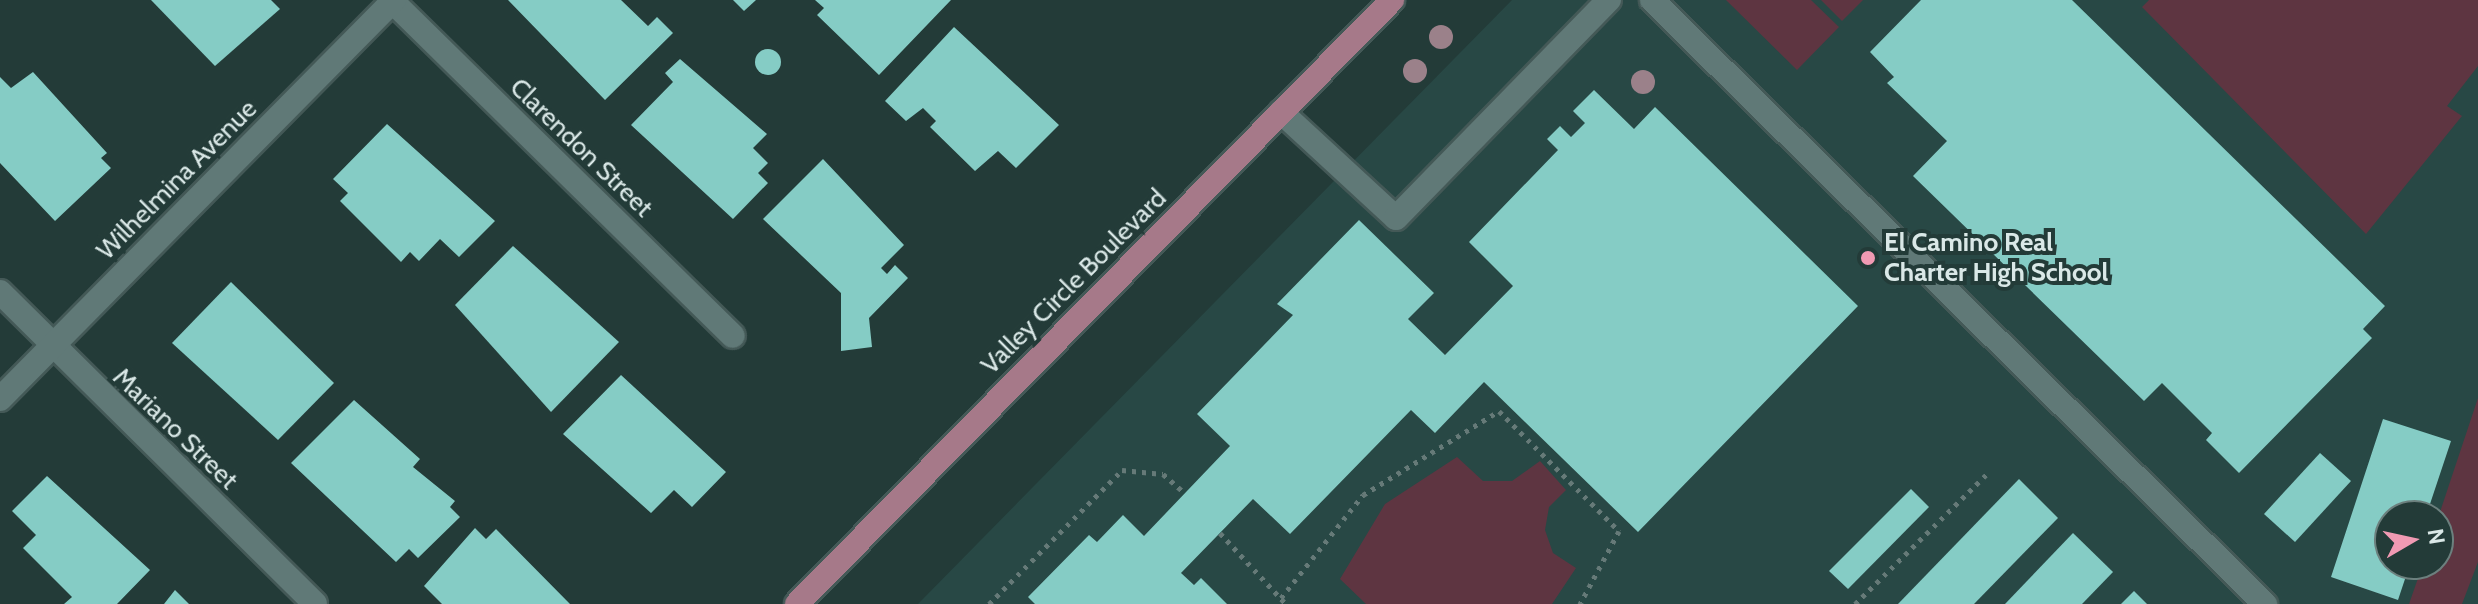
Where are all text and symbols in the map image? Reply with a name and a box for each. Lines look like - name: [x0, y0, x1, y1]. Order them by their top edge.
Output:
- street label: Clarendon Street: [503, 72, 659, 224]
- street label: Wilhelmina Avenue: [91, 94, 263, 266]
- street label: Valley Circle Boulevard: [975, 183, 1173, 381]
- place label: El Camino Real Charter High School: [1884, 227, 2108, 288]
- marker: El Camino Real Charter High School: [1859, 249, 1877, 267]
- street label: Mariano Street: [106, 362, 244, 496]
- north arrow: [2374, 500, 2454, 580]
- text: N: [2422, 527, 2451, 546]

